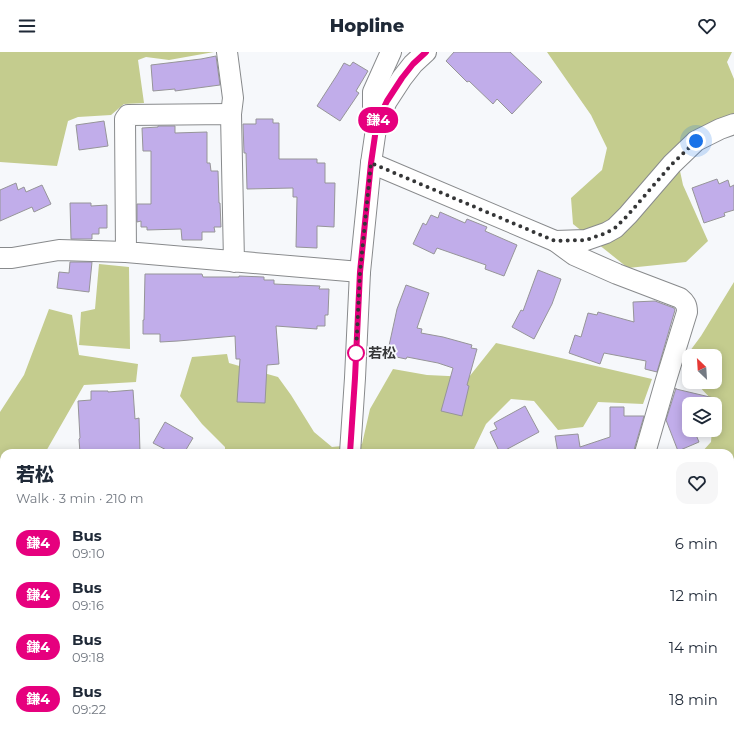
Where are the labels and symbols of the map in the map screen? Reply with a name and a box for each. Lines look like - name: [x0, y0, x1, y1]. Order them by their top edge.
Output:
- line badge: 鎌4: [360, 107, 396, 133]
- your location: [686, 131, 706, 151]
- marker: 若松: [347, 344, 365, 362]
- place label: 若松: [368, 344, 396, 362]
- north arrow: [682, 349, 722, 389]

